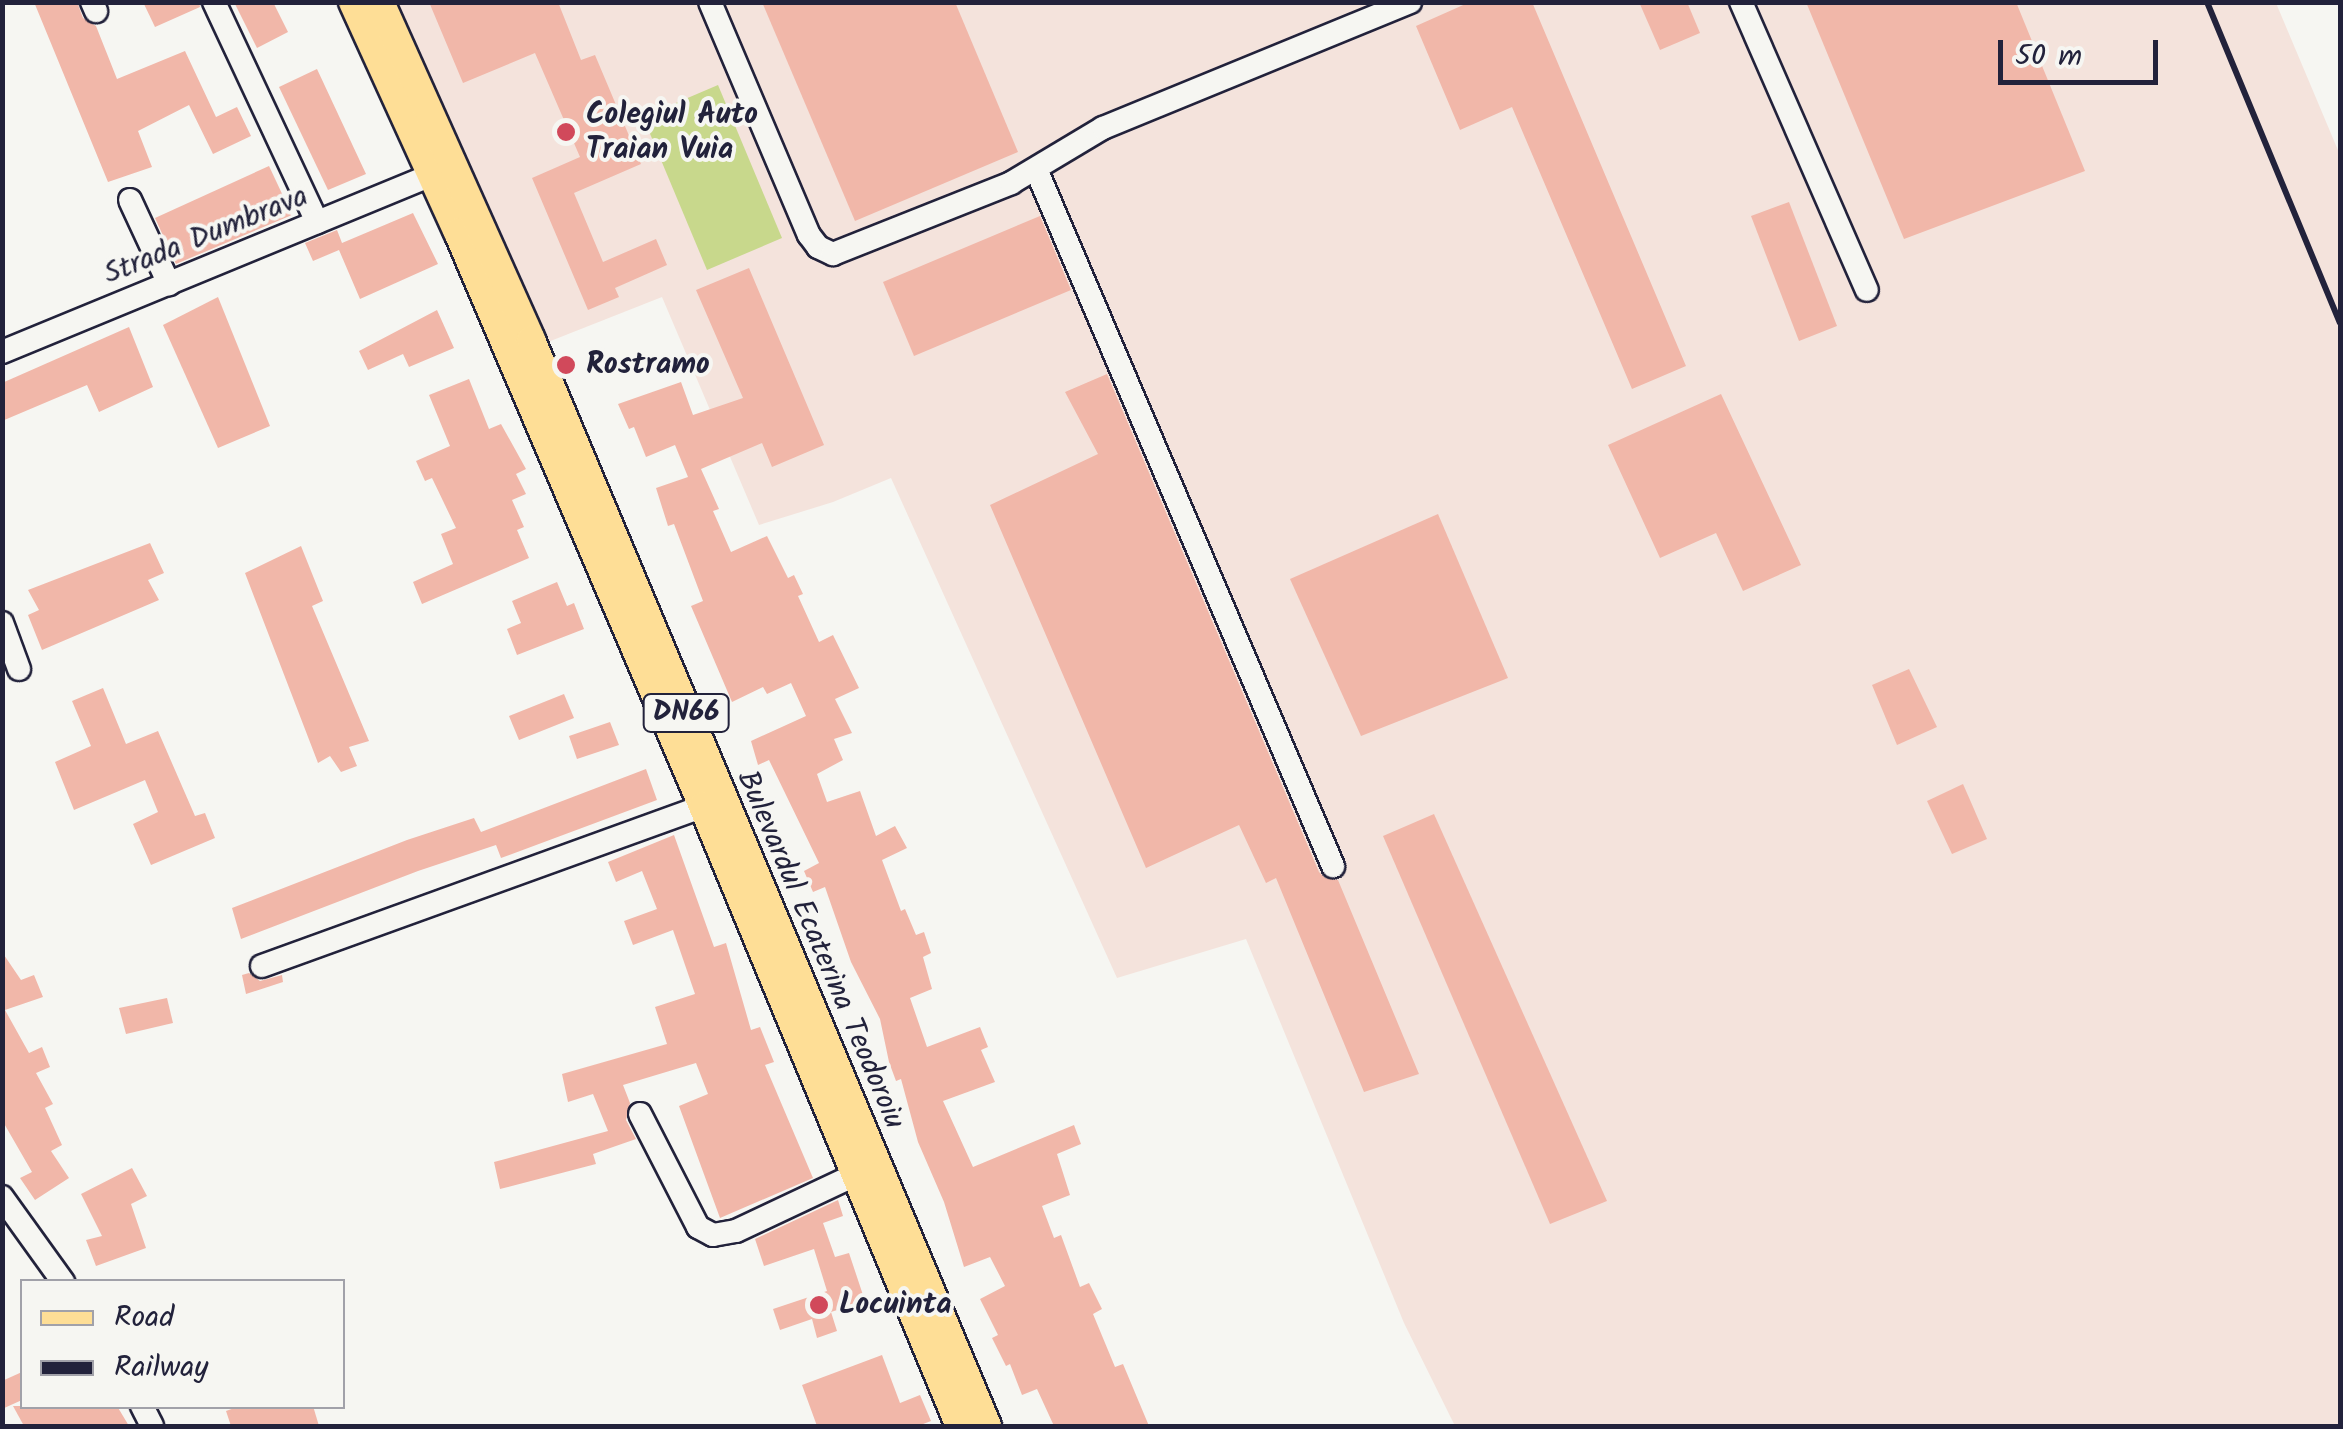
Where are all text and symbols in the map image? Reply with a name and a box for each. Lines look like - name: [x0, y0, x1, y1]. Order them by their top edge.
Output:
- scale bar: [2003, 20, 2163, 82]
- text: 50 m: [2015, 33, 2082, 81]
- place label: Colegiul Auto Traian Vuia: [586, 97, 758, 168]
- marker: Colegiul Auto Traian Vuia: [555, 121, 577, 143]
- street label: Strada Dumbrava: [99, 179, 313, 293]
- place label: Rostramo: [586, 347, 710, 383]
- marker: Rostramo: [555, 354, 577, 376]
- road number: DN66: [641, 690, 731, 736]
- street label: Bulevardul Ecaterina Teodoroiu: [728, 765, 912, 1135]
- legend: [20, 1279, 345, 1409]
- place label: Locuinta: [839, 1287, 952, 1323]
- text: Road: [114, 1294, 174, 1342]
- marker: Locuinta: [808, 1294, 830, 1316]
- text: Railway: [114, 1344, 208, 1392]

